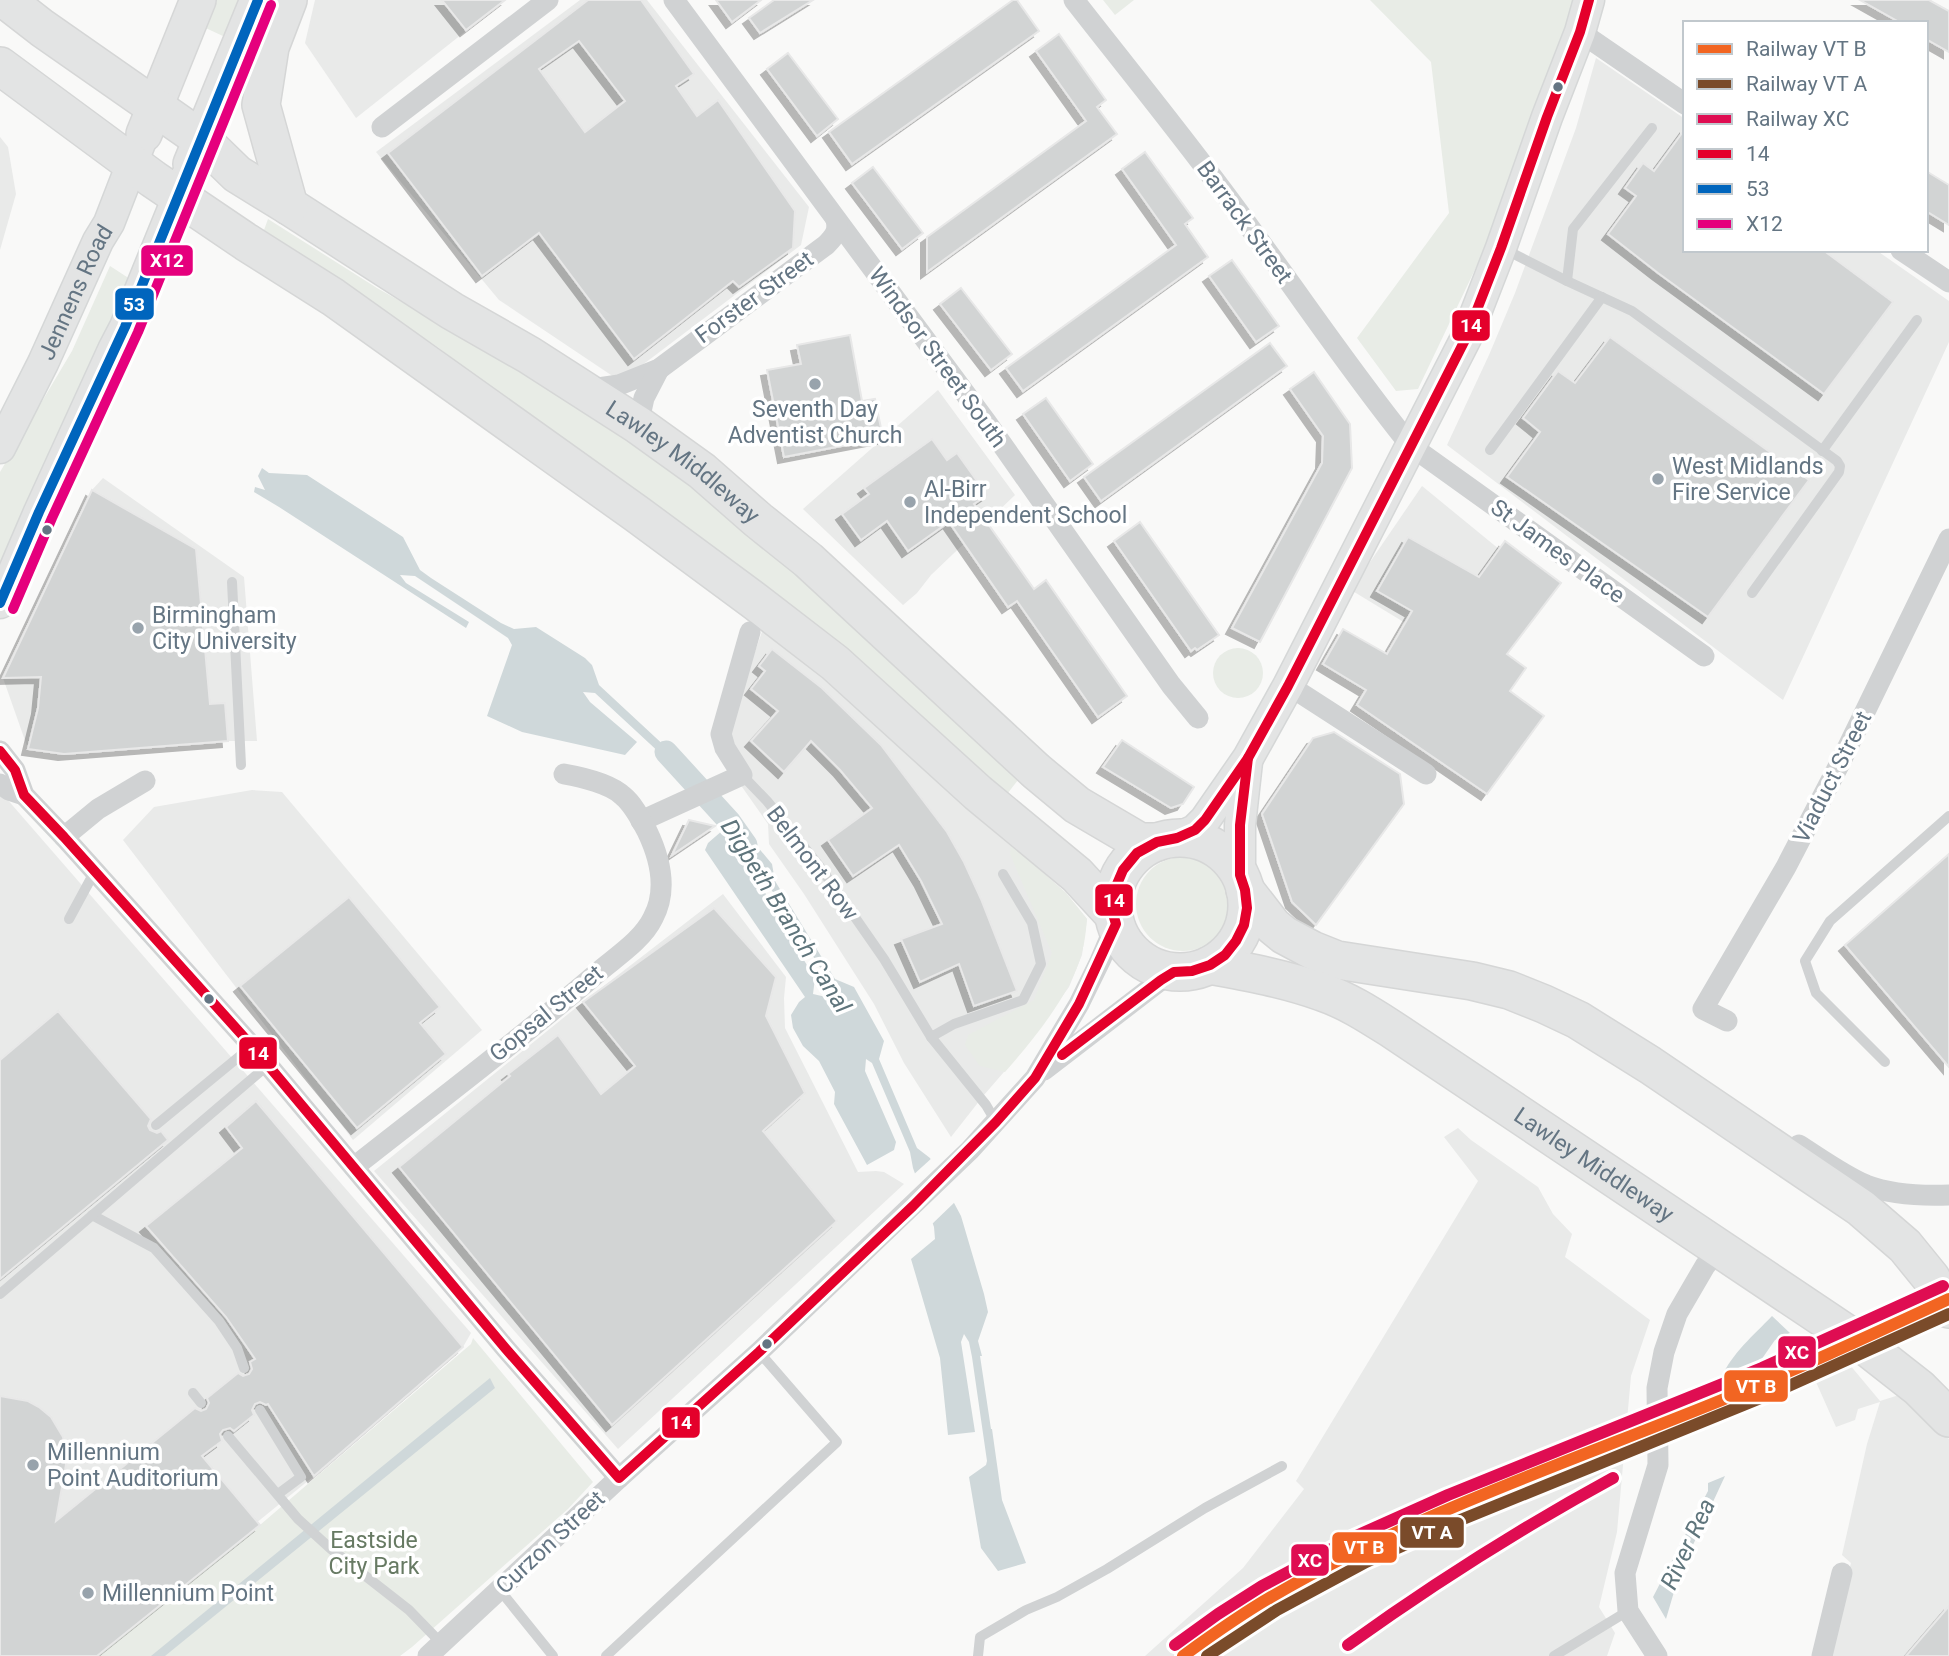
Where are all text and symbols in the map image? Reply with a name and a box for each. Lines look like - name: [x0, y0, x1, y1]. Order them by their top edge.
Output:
- legend: [1683, 21, 1928, 252]
- text: Railway VT B: [1746, 37, 1867, 61]
- text: Railway VT A: [1746, 72, 1867, 96]
- unlabelled marker: [1551, 80, 1565, 94]
- text: Railway XC: [1746, 107, 1849, 131]
- text: 14: [1746, 142, 1770, 166]
- street label: Barrack Street: [1191, 156, 1298, 289]
- text: 53: [1746, 177, 1770, 201]
- text: X12: [1746, 212, 1783, 236]
- street label: Jennens Road: [33, 220, 119, 364]
- line badge: X12: [140, 244, 194, 277]
- street label: Forster Street: [690, 246, 819, 349]
- text: X12: [150, 249, 184, 272]
- street label: Windsor Street South: [863, 262, 1012, 453]
- line badge: 53: [114, 287, 155, 321]
- text: 53: [123, 293, 145, 316]
- line badge: 14: [1451, 309, 1491, 342]
- text: 14: [1460, 314, 1482, 337]
- marker: Seventh Day Adventist Church: [807, 376, 823, 392]
- street label: Lawley Middleway: [601, 395, 765, 529]
- place label: Seventh Day Adventist Church: [728, 396, 902, 449]
- place label: West Midlands Fire Service: [1672, 453, 1824, 506]
- marker: West Midlands Fire Service: [1650, 471, 1666, 487]
- place label: Al-Birr Independent School: [924, 476, 1127, 529]
- marker: Al-Birr Independent School: [902, 494, 918, 510]
- street label: St James Place: [1485, 494, 1630, 609]
- unlabelled marker: [40, 523, 54, 537]
- place label: Birmingham City University: [152, 602, 297, 655]
- marker: Birmingham City University: [130, 620, 146, 636]
- street label: Viaduct Street: [1788, 707, 1877, 848]
- street label: Belmont Row: [761, 801, 864, 926]
- water label: Digbeth Branch Canal: [715, 814, 857, 1018]
- line badge: 14: [1094, 883, 1134, 917]
- text: 14: [1103, 889, 1125, 912]
- street label: Gopsal Street: [484, 959, 608, 1067]
- unlabelled marker: [202, 992, 216, 1006]
- line badge: 14: [238, 1036, 278, 1070]
- text: 14: [247, 1042, 269, 1065]
- street label: Lawley Middleway: [1509, 1102, 1679, 1228]
- line badge: XC: [1777, 1335, 1817, 1369]
- unlabelled marker: [760, 1337, 774, 1351]
- text: XC: [1785, 1341, 1809, 1364]
- line badge: VT B: [1723, 1369, 1789, 1403]
- text: VT B: [1736, 1375, 1776, 1398]
- line badge: 14: [661, 1406, 701, 1439]
- text: 14: [670, 1411, 692, 1434]
- place label: Millennium Point Auditorium: [47, 1439, 219, 1492]
- marker: Millennium Point Auditorium: [25, 1457, 41, 1473]
- street label: Curzon Street: [490, 1485, 610, 1600]
- water label: River Rea: [1655, 1494, 1721, 1594]
- line badge: VT A: [1399, 1516, 1465, 1549]
- text: VT A: [1411, 1521, 1453, 1544]
- park label: Eastside City Park: [328, 1527, 420, 1580]
- line badge: VT B: [1331, 1531, 1398, 1564]
- text: VT B: [1344, 1536, 1384, 1559]
- line badge: XC: [1290, 1543, 1330, 1577]
- text: XC: [1298, 1549, 1322, 1572]
- place label: Millennium Point: [102, 1580, 274, 1607]
- marker: Millennium Point: [80, 1585, 96, 1601]

